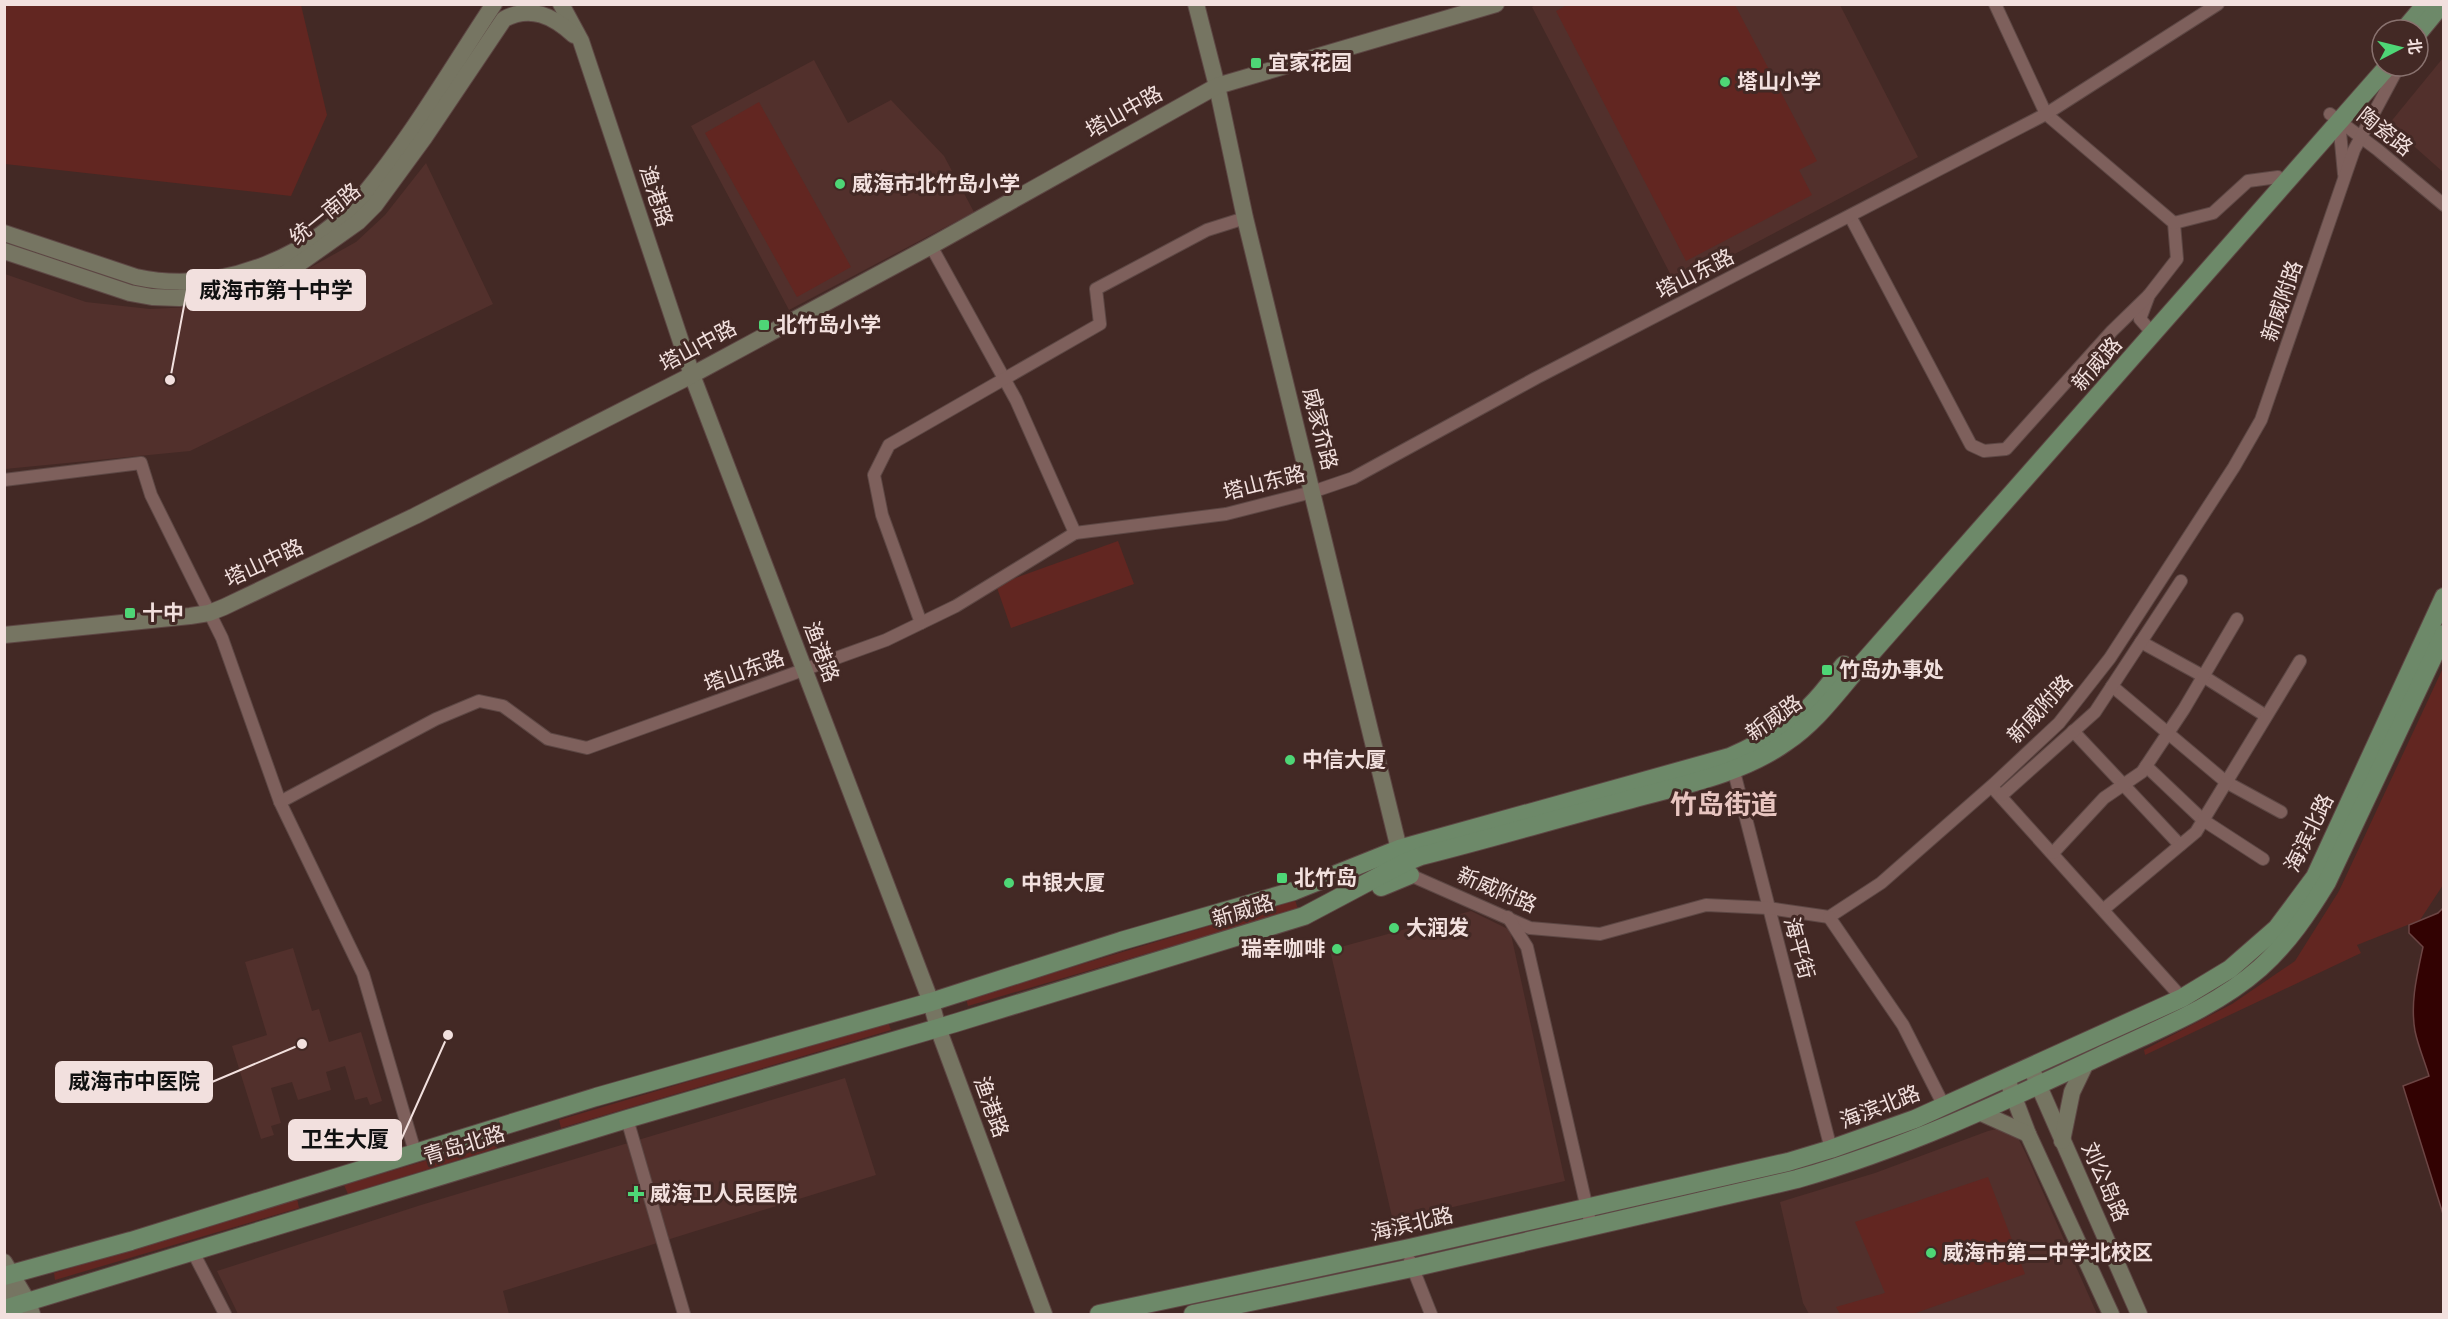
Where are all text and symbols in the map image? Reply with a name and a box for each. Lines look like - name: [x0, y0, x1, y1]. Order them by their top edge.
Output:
- north arrow: [2370, 18, 2430, 78]
- text: 北: [2403, 37, 2427, 55]
- place label: 宜家花园: [1268, 48, 1352, 76]
- marker: 宜家花园: [1249, 56, 1263, 70]
- place label: 塔山小学: [1737, 67, 1821, 95]
- marker: 塔山小学: [1718, 75, 1732, 89]
- street label: 塔山中路: [1080, 79, 1167, 144]
- street label: 陶瓷路: [2352, 101, 2419, 162]
- street label: 渔港路: [634, 161, 680, 230]
- place label: 威海市北竹岛小学: [852, 169, 1020, 197]
- street label: 统一南路: [283, 176, 366, 251]
- marker: 威海市北竹岛小学: [833, 177, 847, 191]
- street label: 塔山东路: [1651, 242, 1738, 305]
- street label: 新威附路: [2254, 256, 2308, 345]
- callout: 威海市第十中学: [187, 270, 365, 310]
- text: 威海市第十中学: [199, 274, 353, 304]
- place label: 北竹岛小学: [776, 310, 881, 338]
- street label: 塔山中路: [654, 313, 741, 377]
- marker: 北竹岛小学: [757, 318, 771, 332]
- street label: 新威路: [2065, 330, 2127, 396]
- street label: 威家夼路: [1297, 385, 1345, 473]
- street label: 塔山东路: [1220, 458, 1308, 506]
- street label: 塔山中路: [220, 532, 308, 593]
- place label: 十中: [142, 598, 184, 626]
- marker: 十中: [123, 606, 137, 620]
- street label: 渔港路: [798, 617, 846, 686]
- street label: 塔山东路: [699, 643, 788, 698]
- place label: 竹岛办事处: [1839, 655, 1944, 683]
- marker: 竹岛办事处: [1820, 663, 1834, 677]
- street label: 新威附路: [2000, 668, 2078, 749]
- street label: 新威路: [1740, 688, 1807, 747]
- place label: 中信大厦: [1302, 745, 1386, 773]
- marker: 中信大厦: [1283, 753, 1297, 767]
- district label: 竹岛街道: [1670, 785, 1778, 822]
- street label: 海滨北路: [2277, 789, 2339, 876]
- street label: 新威附路: [1453, 860, 1542, 918]
- place label: 北竹岛: [1294, 863, 1357, 891]
- place label: 中银大厦: [1021, 868, 1105, 896]
- marker: 北竹岛: [1275, 871, 1289, 885]
- marker: 中银大厦: [1002, 876, 1016, 890]
- street label: 新威路: [1208, 887, 1277, 933]
- place label: 大润发: [1406, 913, 1469, 941]
- street label: 海平街: [1778, 914, 1822, 982]
- marker: 大润发: [1387, 921, 1401, 935]
- place label: 瑞幸咖啡: [1241, 934, 1325, 962]
- marker: 瑞幸咖啡: [1330, 942, 1344, 956]
- callout: 威海市中医院: [56, 1062, 212, 1102]
- text: 威海市中医院: [68, 1065, 200, 1095]
- street label: 渔港路: [968, 1072, 1016, 1141]
- street label: 海滨北路: [1835, 1078, 1924, 1134]
- street label: 青岛北路: [419, 1118, 508, 1170]
- callout: 卫生大厦: [289, 1120, 401, 1160]
- text: 卫生大厦: [301, 1123, 389, 1153]
- street label: 刘公岛路: [2076, 1138, 2136, 1226]
- place label: 威海卫人民医院: [650, 1179, 797, 1207]
- marker: 威海卫人民医院: [627, 1185, 645, 1203]
- street label: 海滨北路: [1368, 1200, 1456, 1246]
- place label: 威海市第二中学北校区: [1943, 1238, 2153, 1266]
- marker: 威海市第二中学北校区: [1924, 1246, 1938, 1260]

